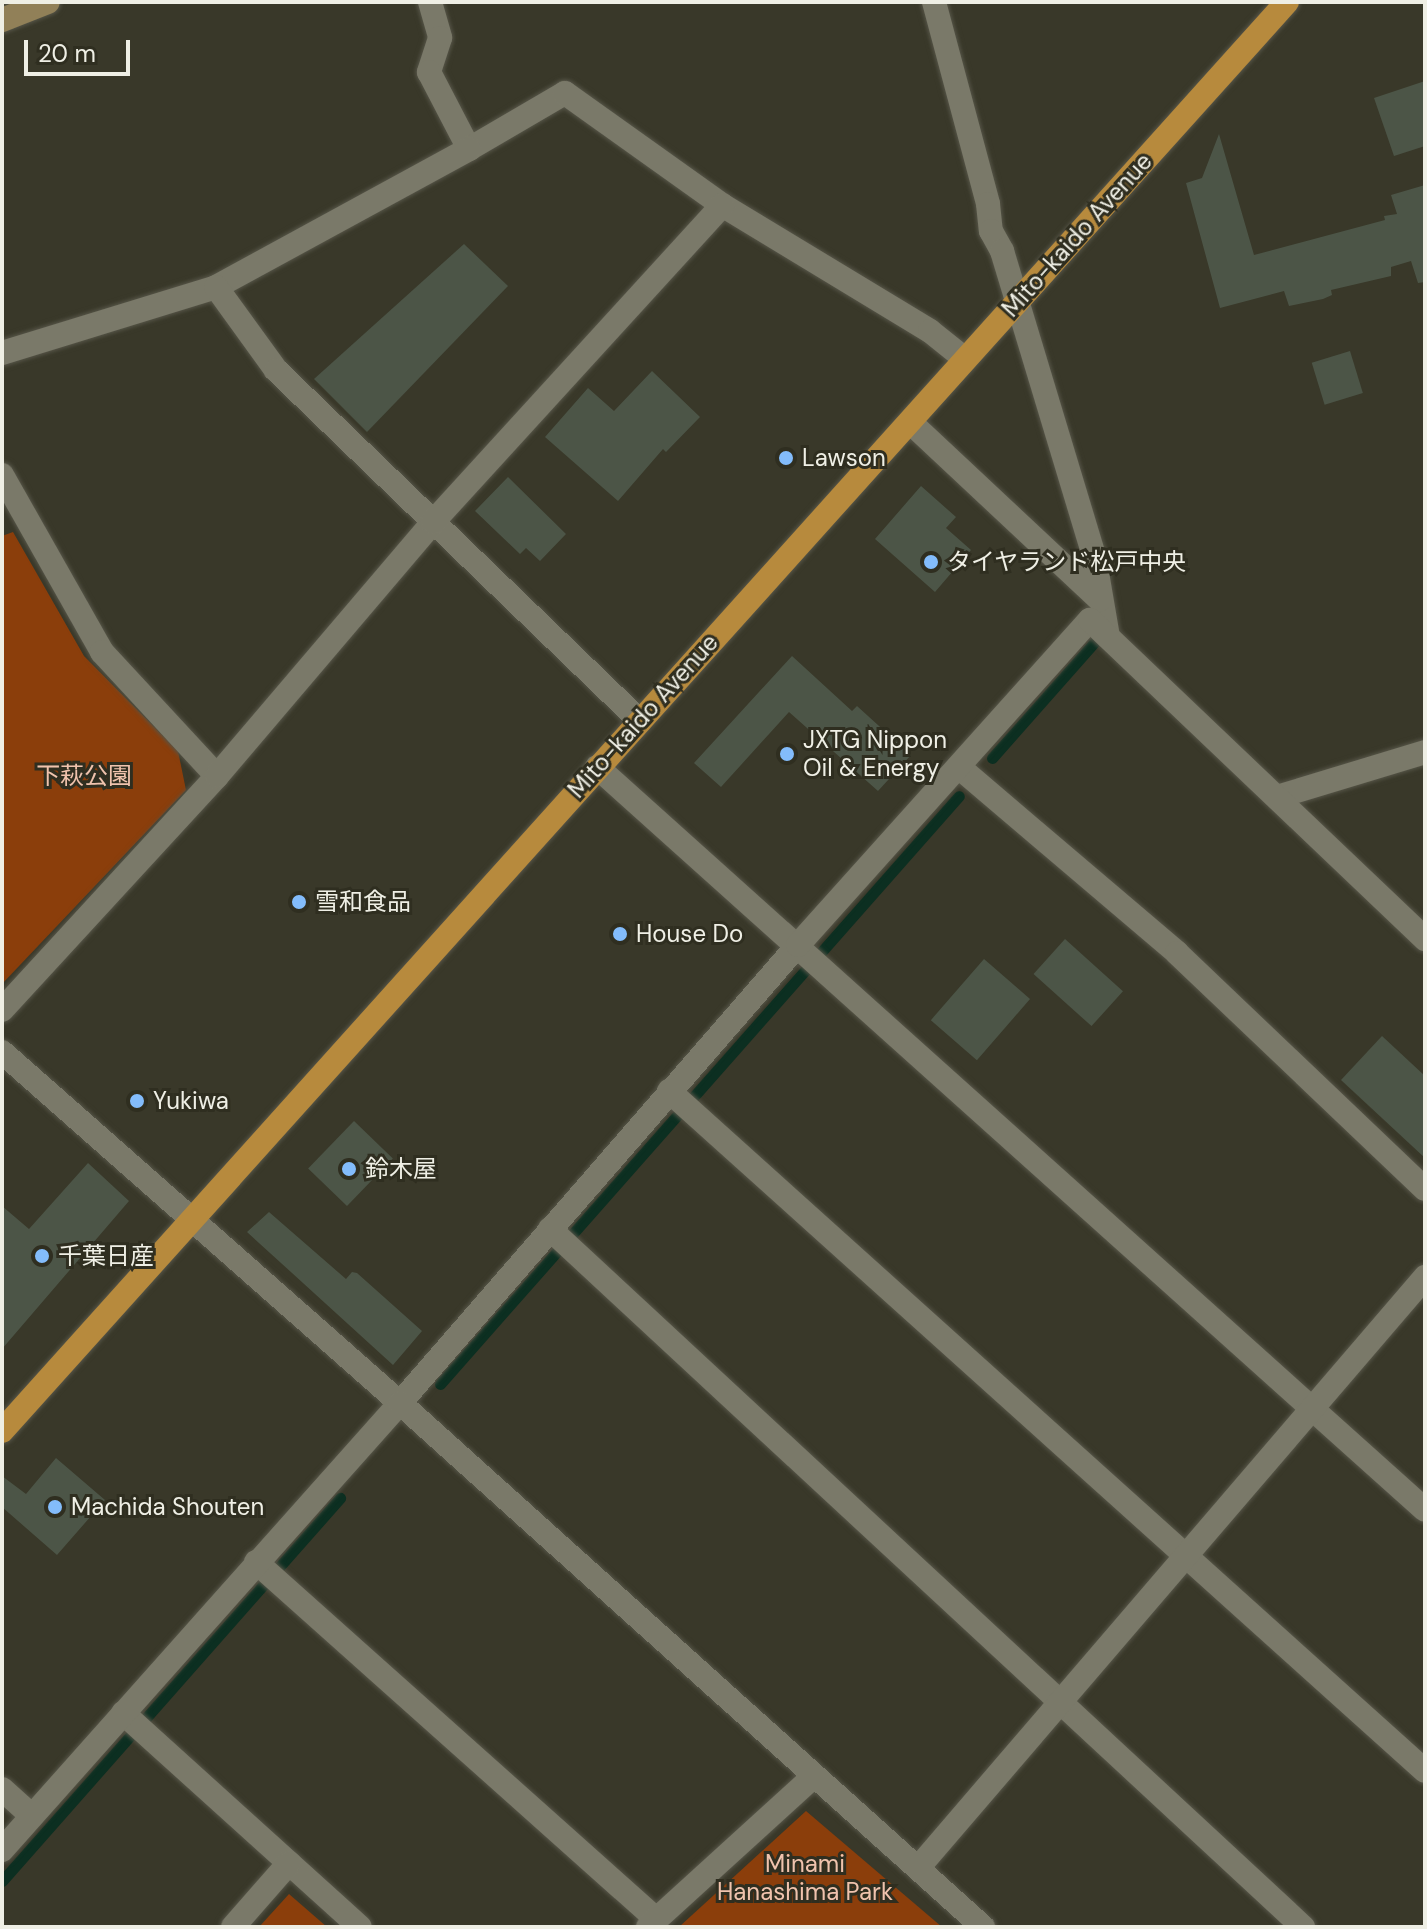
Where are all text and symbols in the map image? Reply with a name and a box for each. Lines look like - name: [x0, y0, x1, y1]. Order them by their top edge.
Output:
- scale bar: [28, 24, 134, 74]
- text: 20 m: [38, 38, 96, 69]
- street label: Mito-kaido Avenue: [996, 147, 1158, 323]
- place label: Lawson: [802, 444, 886, 472]
- marker: Lawson: [777, 449, 795, 467]
- place label: タイヤランド松戸中央: [947, 548, 1187, 576]
- marker: タイヤランド松戸中央: [922, 553, 940, 571]
- street label: Mito-kaido Avenue: [562, 628, 724, 804]
- place label: JXTG Nippon Oil & Energy: [803, 726, 947, 782]
- marker: JXTG Nippon Oil & Energy: [778, 745, 796, 763]
- park label: 下萩公園: [36, 762, 132, 790]
- place label: 雪和食品: [315, 888, 411, 916]
- marker: 雪和食品: [290, 893, 308, 911]
- place label: House Do: [636, 920, 743, 948]
- marker: House Do: [611, 925, 629, 943]
- place label: Yukiwa: [153, 1087, 229, 1115]
- marker: Yukiwa: [128, 1092, 146, 1110]
- place label: 鈴木屋: [365, 1155, 437, 1183]
- marker: 鈴木屋: [340, 1160, 358, 1178]
- place label: 千葉日産: [58, 1242, 154, 1270]
- marker: 千葉日産: [33, 1247, 51, 1265]
- place label: Machida Shouten: [71, 1493, 264, 1521]
- marker: Machida Shouten: [46, 1498, 64, 1516]
- park label: Minami Hanashima Park: [717, 1850, 893, 1906]

